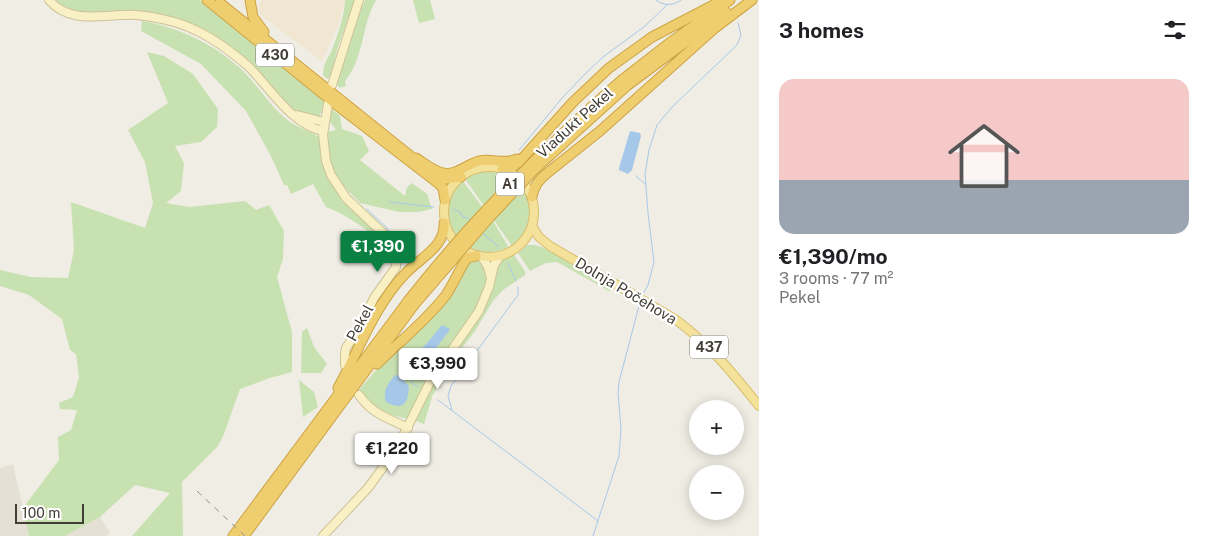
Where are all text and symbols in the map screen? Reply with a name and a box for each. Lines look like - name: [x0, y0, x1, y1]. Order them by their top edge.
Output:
- icon: filters: [1161, 16, 1189, 44]
- text: 3 homes: [779, 18, 864, 43]
- road number: 430: [256, 44, 294, 66]
- street label: Viadukt Pekel: [533, 84, 616, 161]
- icon: home: [939, 111, 1029, 201]
- road number: A1: [496, 172, 524, 195]
- pin: €1,390: [337, 230, 419, 273]
- text: €1,390: [351, 237, 405, 256]
- text: €1,390/mo: [779, 244, 888, 269]
- street label: Dolnja Počehova: [573, 254, 680, 328]
- text: 3 rooms · 77 m²: [779, 269, 893, 288]
- text: Pekel: [779, 288, 821, 307]
- street label: Pekel: [343, 302, 376, 344]
- road number: 437: [690, 336, 728, 358]
- pin: €3,990: [397, 348, 479, 390]
- text: €3,990: [410, 354, 466, 373]
- map controls: [689, 400, 744, 520]
- button: +: [689, 400, 744, 455]
- pin: €1,220: [351, 432, 433, 475]
- text: €1,220: [366, 439, 418, 458]
- button: −: [689, 465, 744, 520]
- scale bar: [15, 501, 84, 524]
- text: 100 m: [22, 505, 60, 521]

